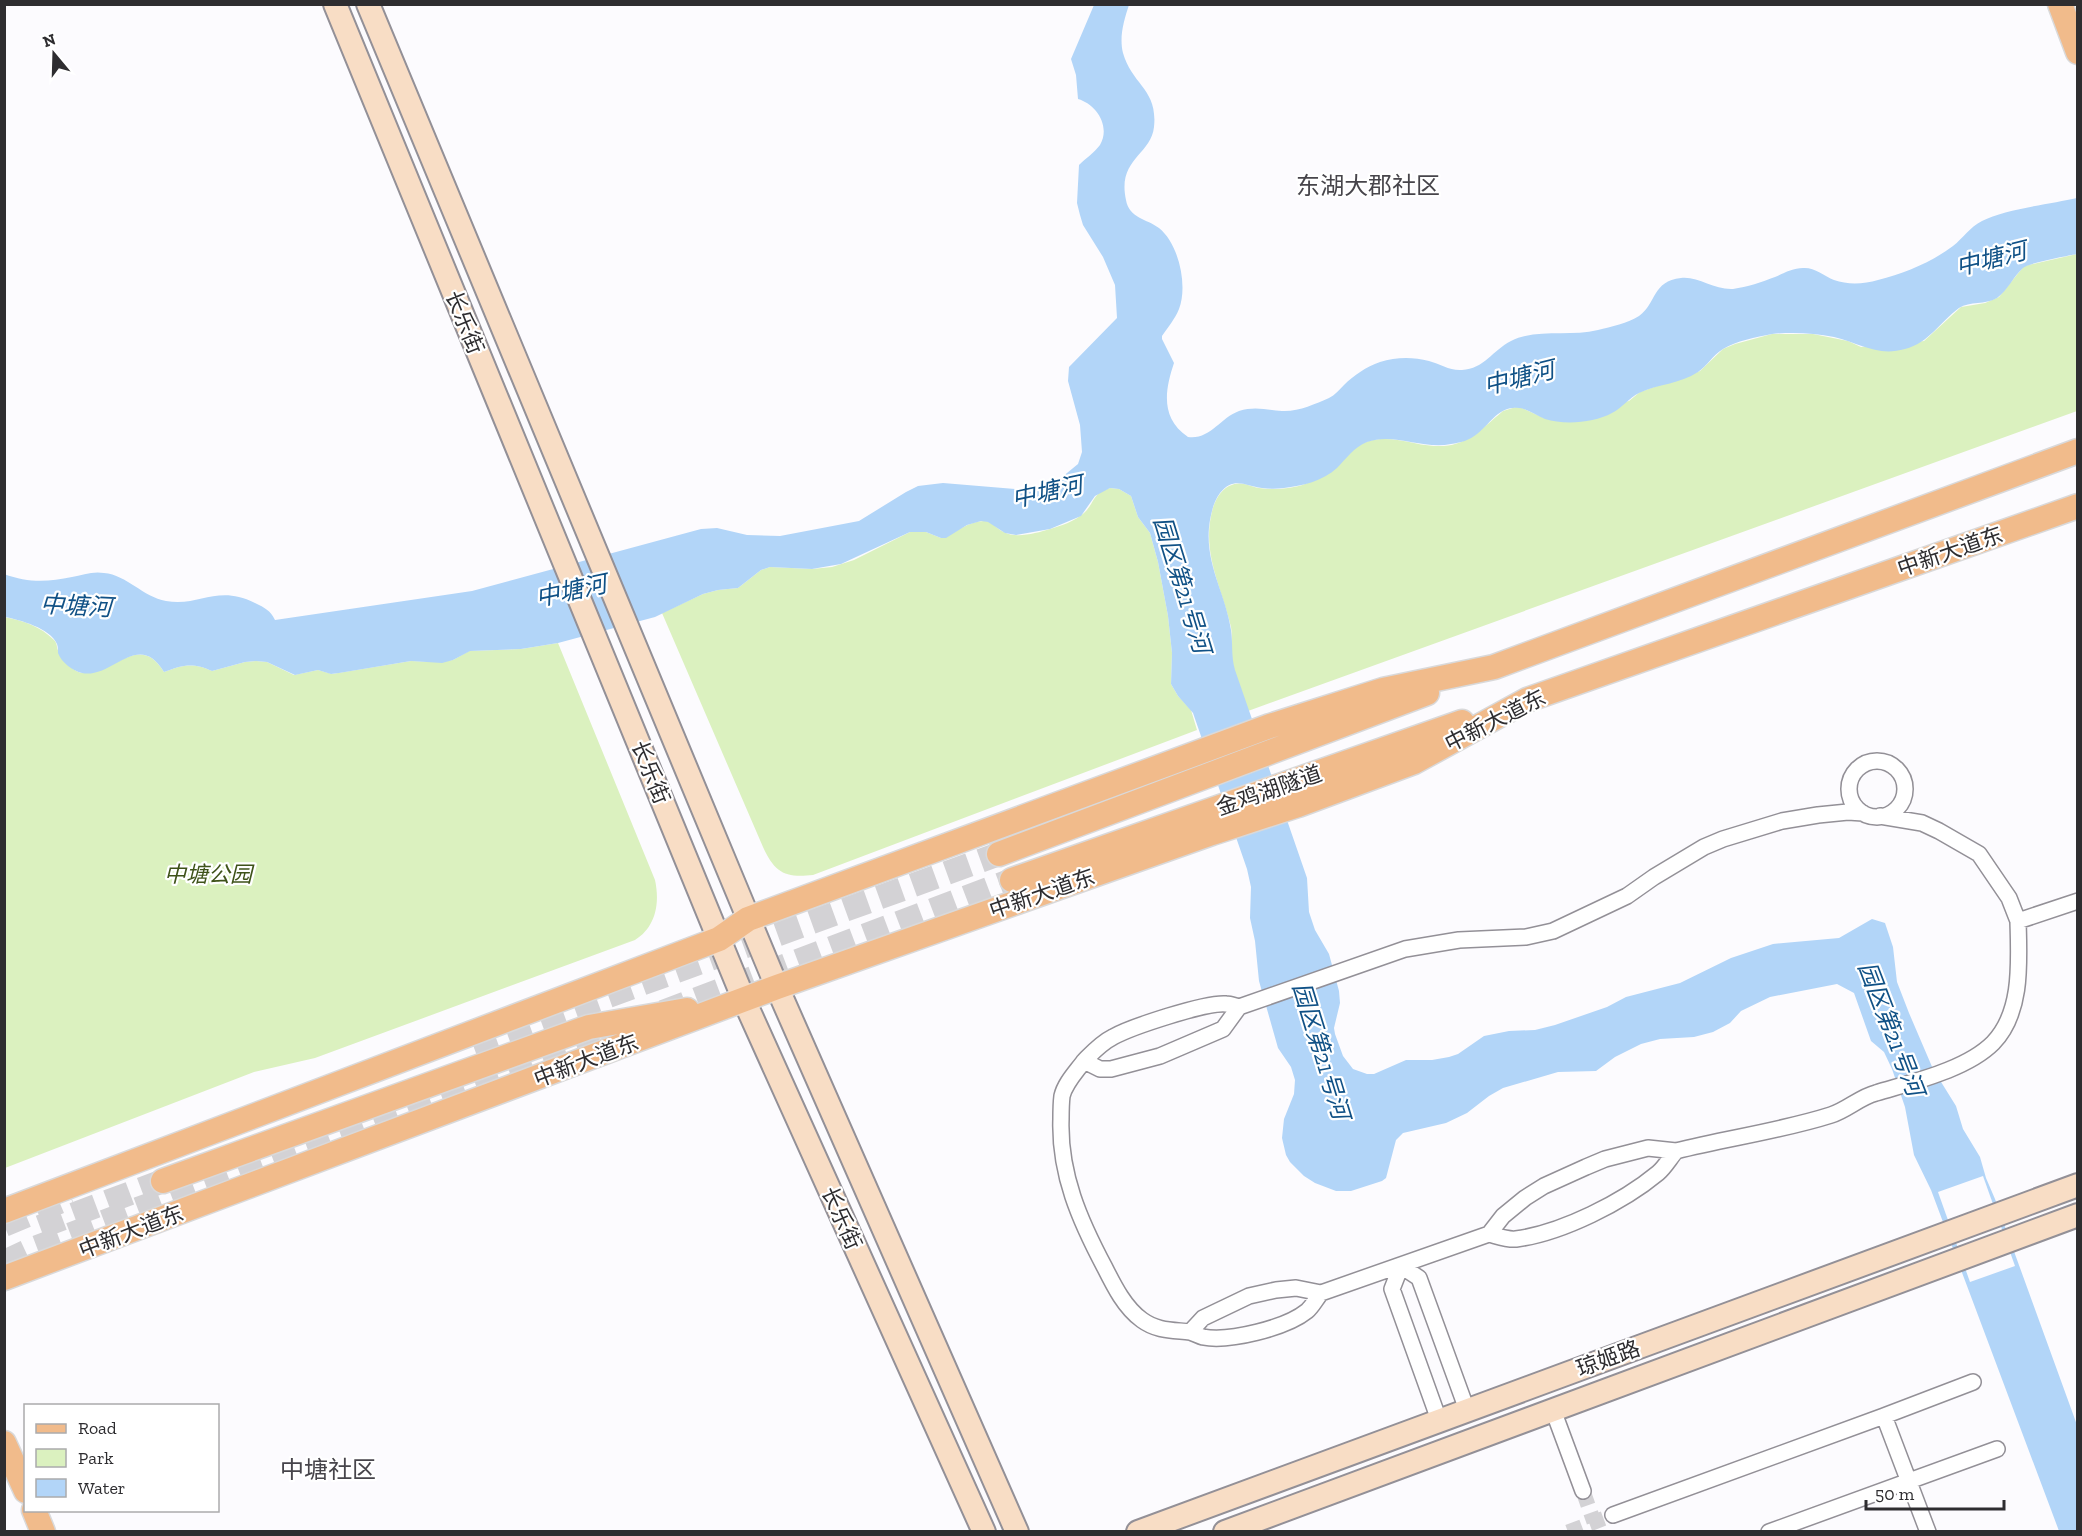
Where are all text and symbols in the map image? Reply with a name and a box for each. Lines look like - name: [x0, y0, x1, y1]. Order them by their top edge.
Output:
- north arrow: [24, 24, 84, 84]
- text: N: [40, 29, 58, 51]
- district label: 东湖大郡社区: [1296, 171, 1440, 200]
- water label: 中塘河: [1952, 235, 2033, 281]
- street label: 长乐街: [440, 287, 489, 358]
- water label: 中塘河: [1480, 354, 1561, 400]
- water label: 中塘河: [1009, 469, 1089, 513]
- water label: 园区第21号河: [1148, 513, 1218, 660]
- street label: 中新大道东: [1894, 521, 2007, 582]
- water label: 中塘河: [533, 568, 613, 612]
- water label: 中塘河: [39, 589, 117, 622]
- street label: 中新大道东: [1440, 683, 1550, 757]
- street label: 长乐街: [626, 737, 675, 808]
- street label: 金鸡湖隧道: [1213, 760, 1326, 821]
- park label: 中塘公园: [164, 861, 255, 888]
- street label: 中新大道东: [986, 863, 1099, 924]
- water label: 园区第21号河: [1853, 958, 1932, 1104]
- water label: 园区第21号河: [1287, 979, 1357, 1126]
- street label: 中新大道东: [530, 1028, 642, 1093]
- street label: 长乐街: [816, 1183, 867, 1254]
- street label: 中新大道东: [75, 1199, 187, 1264]
- street label: 琼姬路: [1573, 1334, 1644, 1382]
- legend: [24, 1404, 219, 1512]
- text: Road: [78, 1417, 117, 1439]
- text: Park: [78, 1447, 114, 1469]
- district label: 中塘社区: [280, 1455, 376, 1484]
- scale bar: [1866, 1473, 2004, 1511]
- text: Water: [78, 1477, 125, 1499]
- text: 50 m: [1875, 1483, 1915, 1505]

